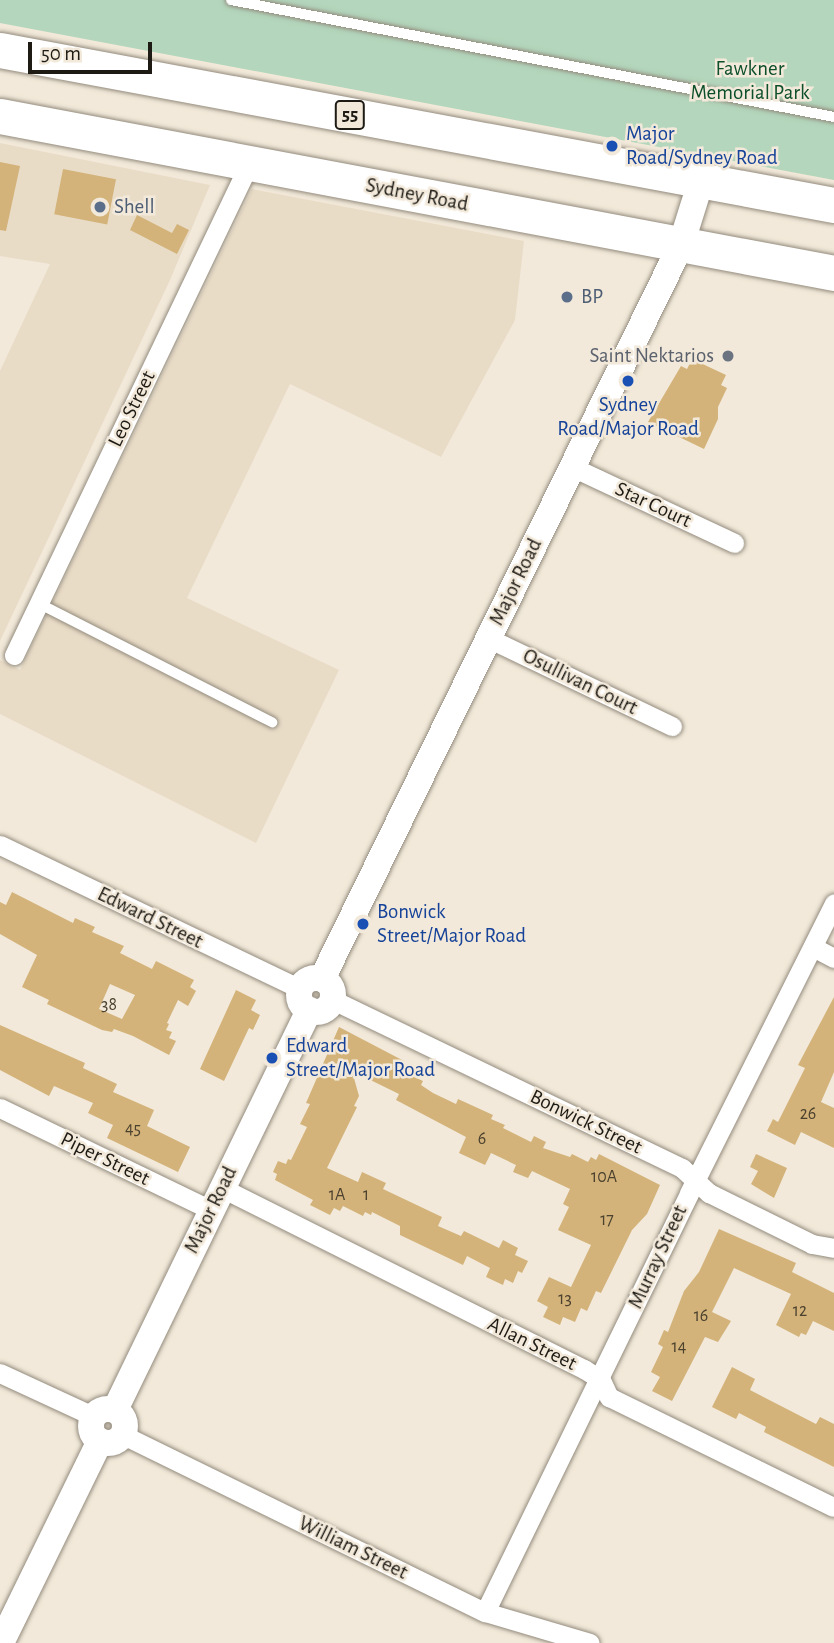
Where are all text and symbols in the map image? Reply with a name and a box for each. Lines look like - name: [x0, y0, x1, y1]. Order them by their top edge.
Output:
- scale bar: [32, 28, 156, 72]
- text: 50 m: [41, 43, 81, 64]
- park label: Fawkner Memorial Park: [690, 56, 810, 106]
- road number: 55: [334, 99, 366, 130]
- place label: Major Road/Sydney Road: [626, 121, 778, 171]
- marker: Major Road/Sydney Road: [604, 138, 620, 154]
- street label: Sydney Road: [364, 173, 470, 217]
- place label: Shell: [114, 194, 155, 220]
- marker: Shell: [92, 199, 108, 215]
- place label: BP: [581, 284, 603, 310]
- marker: BP: [559, 289, 575, 305]
- place label: Saint Nektarios: [589, 343, 714, 369]
- marker: Saint Nektarios: [720, 348, 736, 364]
- street label: Leo Street: [103, 367, 161, 451]
- marker: Sydney Road/Major Road: [620, 373, 636, 389]
- place label: Sydney Road/Major Road: [557, 392, 699, 442]
- street label: Star Court: [611, 476, 695, 534]
- street label: Major Road: [484, 534, 548, 630]
- street label: Osullivan Court: [519, 643, 641, 721]
- street label: Edward Street: [93, 882, 207, 954]
- place label: Bonwick Street/Major Road: [377, 899, 526, 949]
- marker: Bonwick Street/Major Road: [355, 916, 371, 932]
- house number: 38: [101, 994, 117, 1016]
- place label: Edward Street/Major Road: [286, 1033, 435, 1083]
- marker: Edward Street/Major Road: [264, 1050, 280, 1066]
- street label: Bonwick Street: [526, 1084, 646, 1160]
- house number: 26: [800, 1103, 816, 1125]
- house number: 45: [125, 1118, 141, 1140]
- street label: Piper Street: [56, 1127, 154, 1191]
- house number: 6: [478, 1128, 486, 1150]
- street label: Major Road: [179, 1162, 243, 1258]
- house number: 10A: [591, 1166, 617, 1188]
- house number: 1A: [329, 1184, 345, 1206]
- house number: 1: [363, 1184, 369, 1206]
- street label: Murray Street: [623, 1201, 693, 1313]
- house number: 17: [600, 1209, 614, 1231]
- house number: 13: [558, 1288, 572, 1310]
- house number: 12: [793, 1300, 807, 1322]
- house number: 16: [694, 1305, 708, 1327]
- street label: Allan Street: [483, 1312, 581, 1376]
- house number: 14: [672, 1336, 686, 1358]
- street label: William Street: [294, 1511, 412, 1585]

